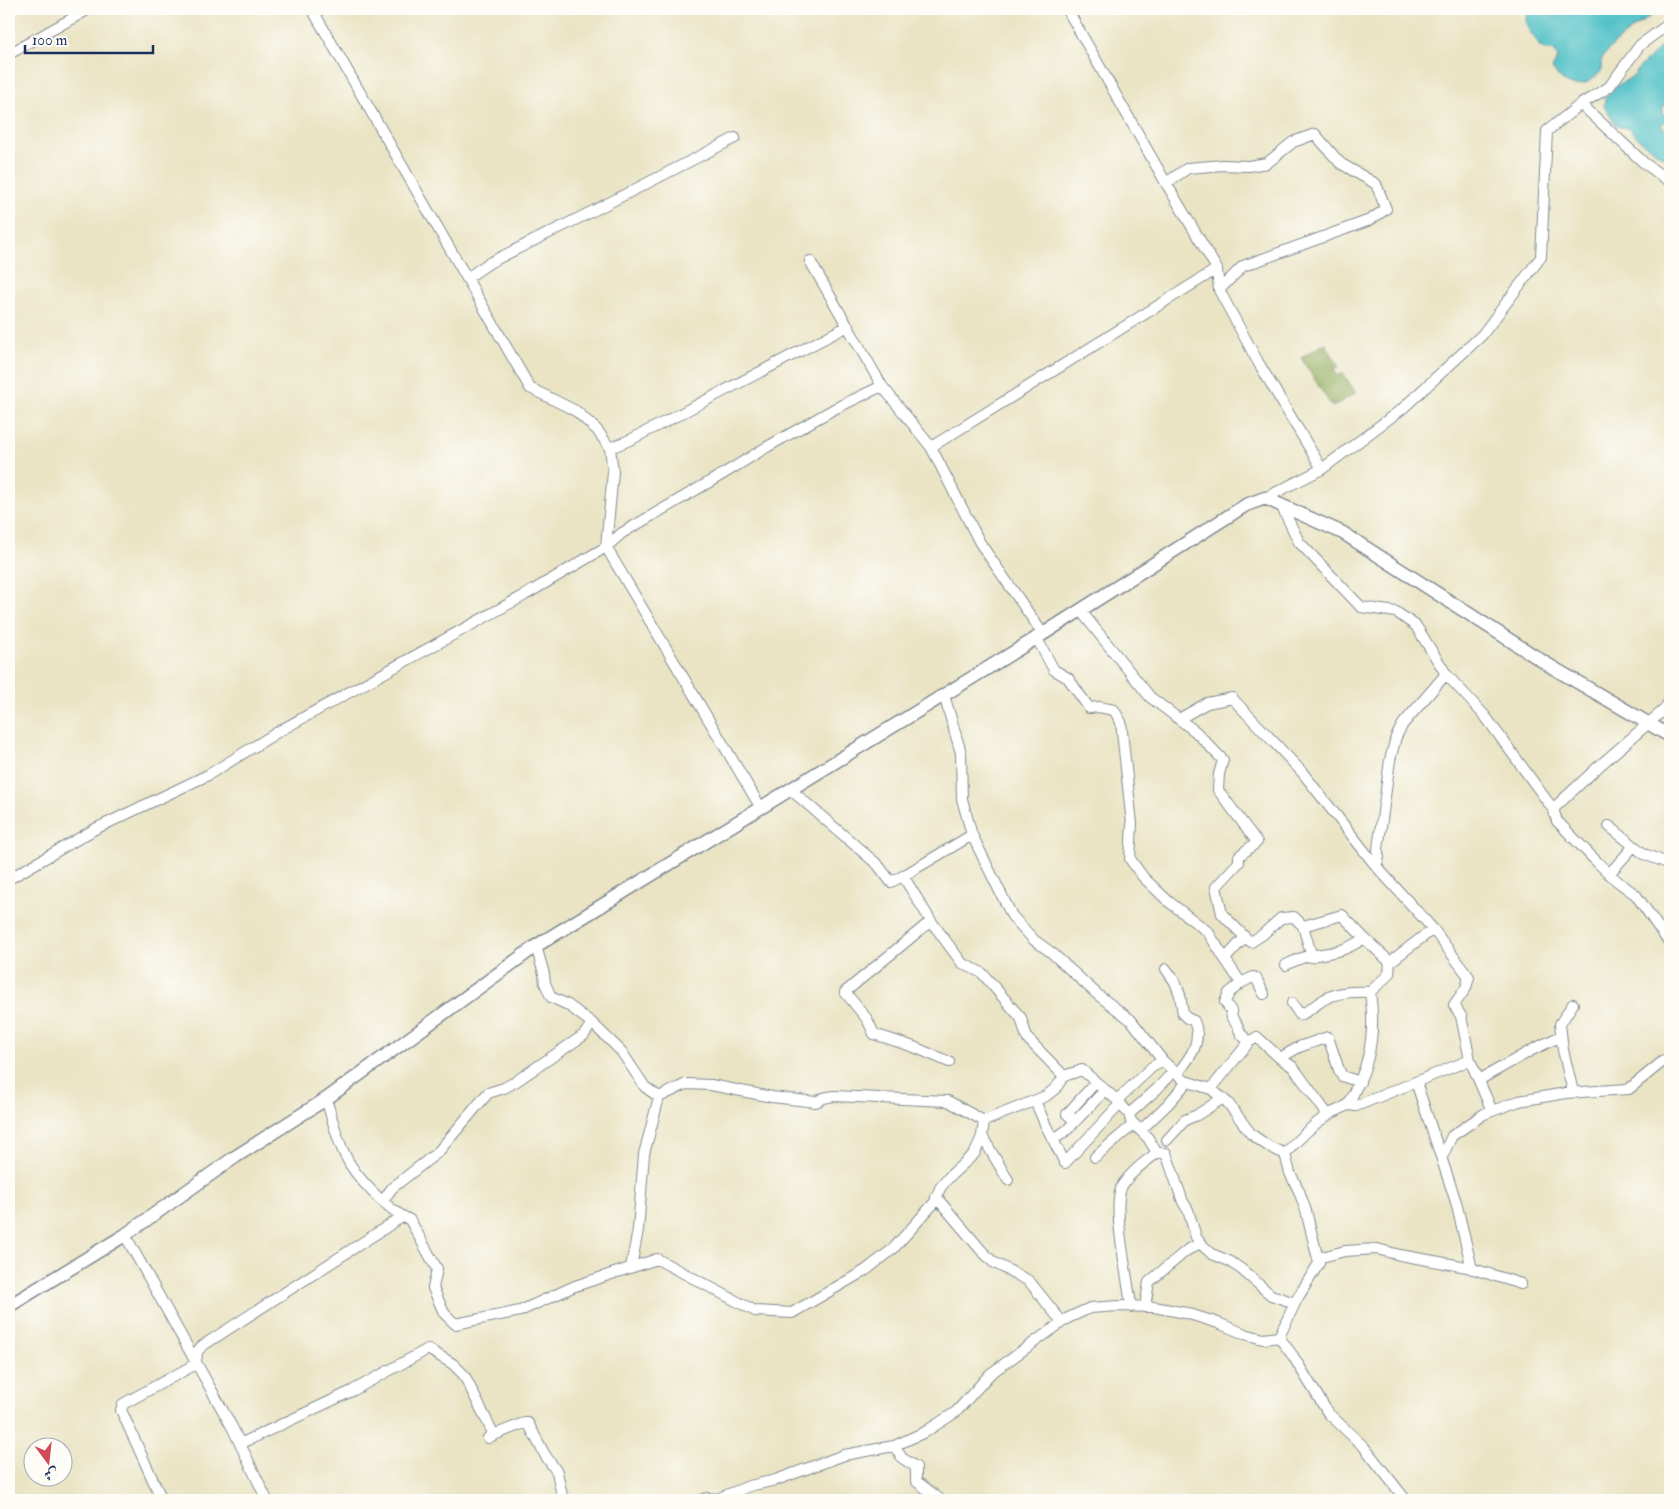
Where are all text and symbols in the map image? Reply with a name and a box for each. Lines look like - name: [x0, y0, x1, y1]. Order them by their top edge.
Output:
- scale bar: [25, 22, 152, 54]
- text: 100 m: [32, 31, 68, 50]
- north arrow: [22, 1436, 72, 1486]
- text: ش: [42, 1464, 60, 1484]

